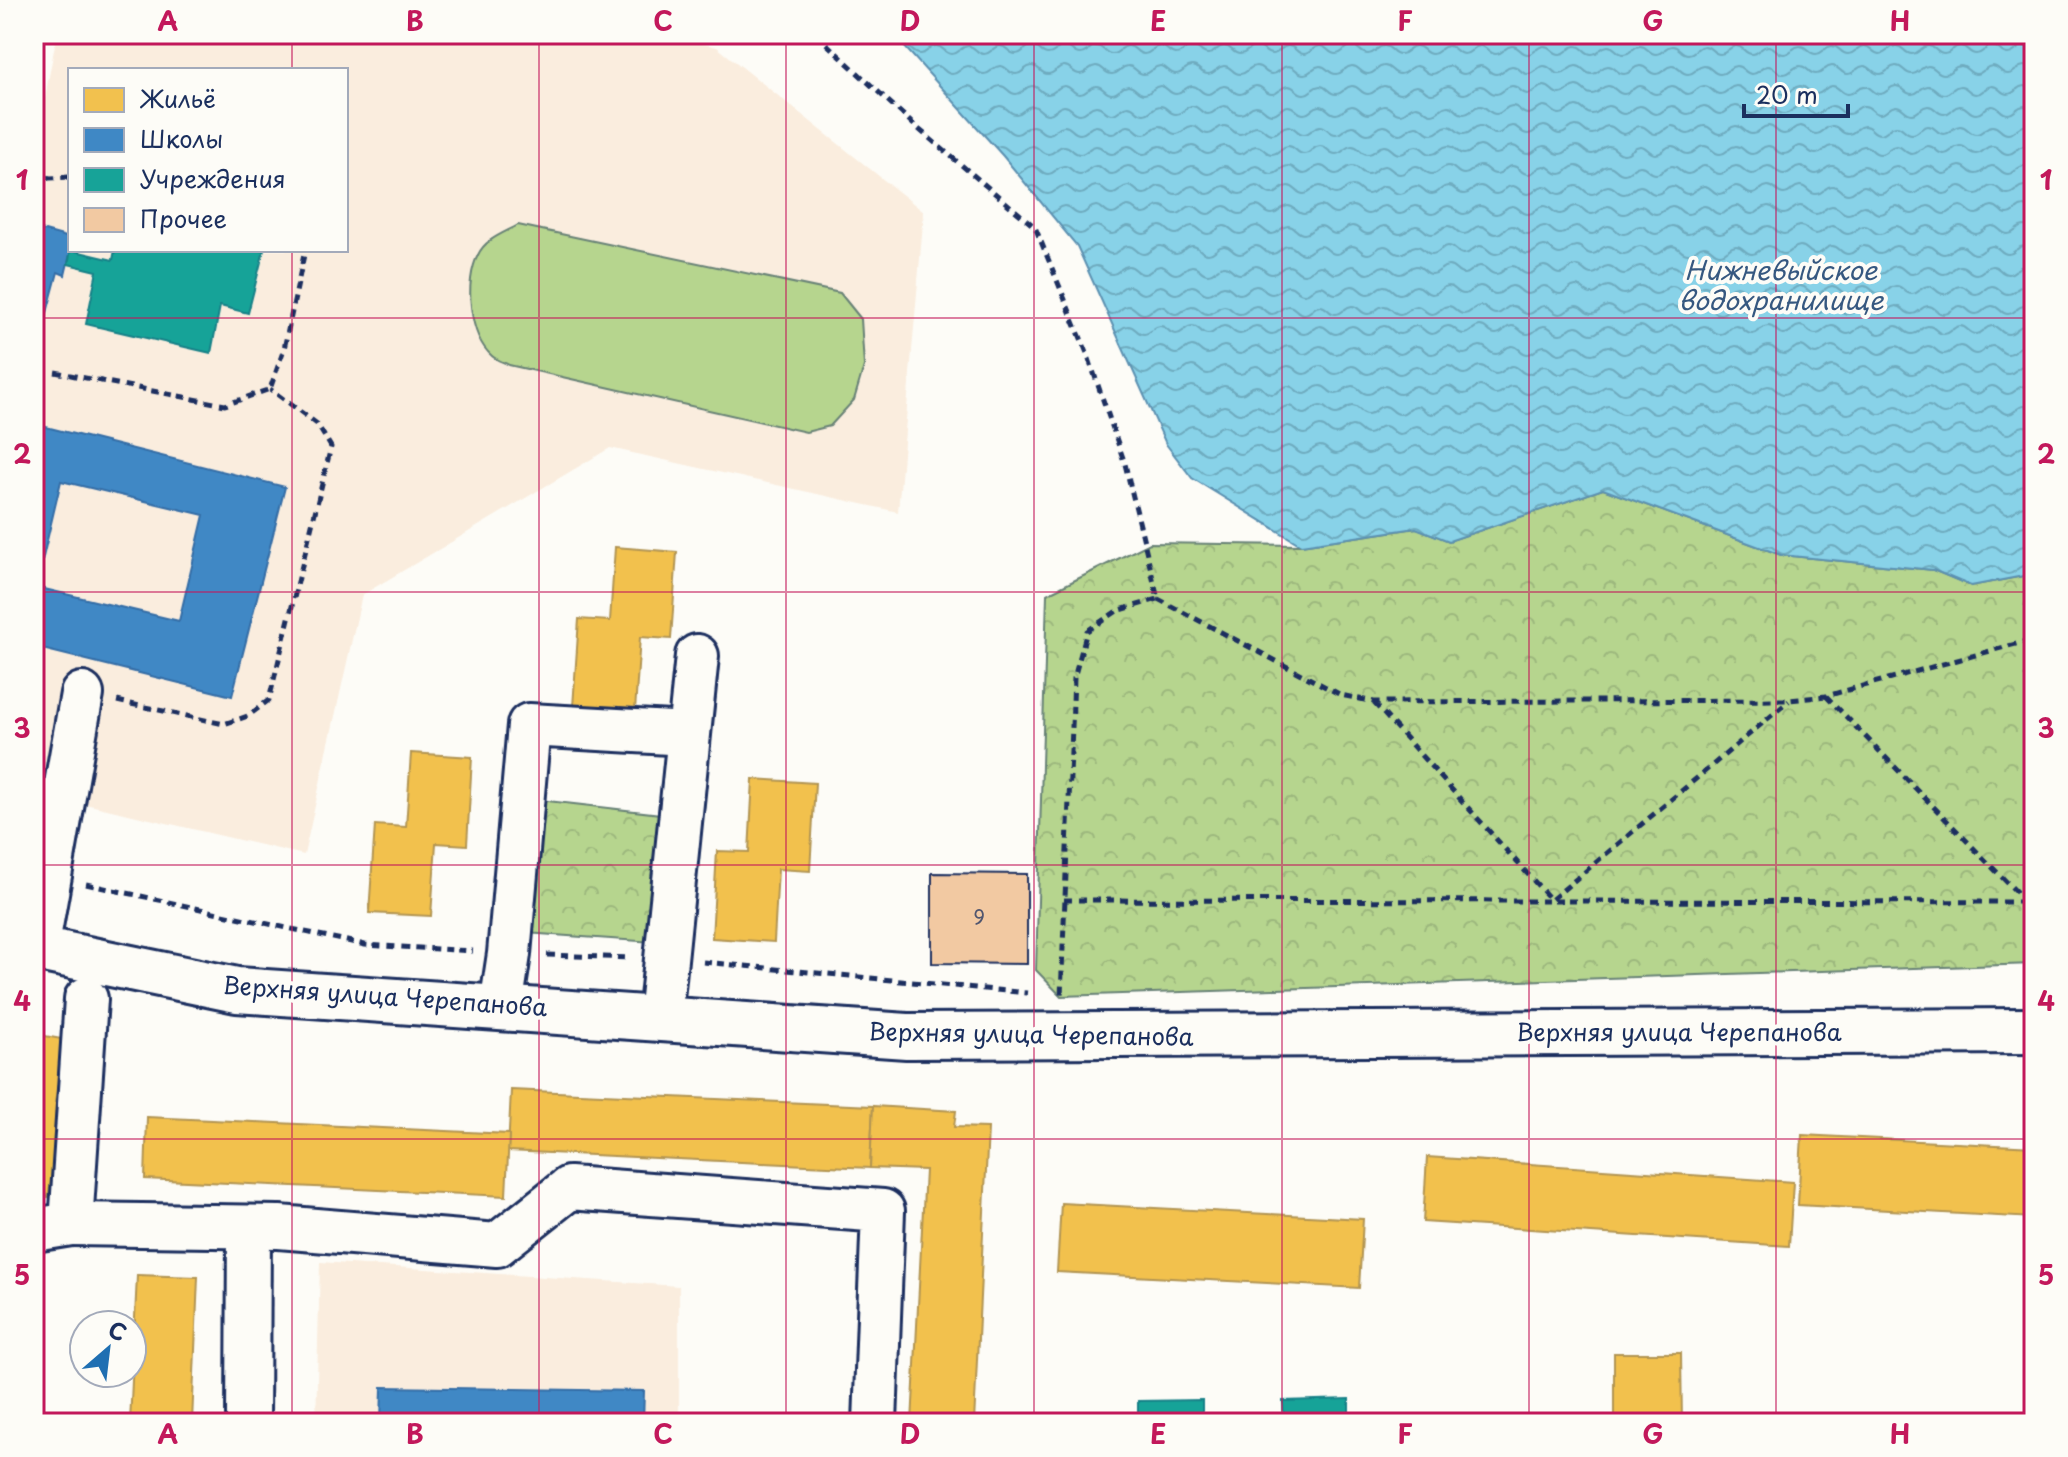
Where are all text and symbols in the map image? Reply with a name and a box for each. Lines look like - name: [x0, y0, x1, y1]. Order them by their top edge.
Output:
- text: A: [158, 1, 178, 40]
- text: B: [406, 1, 424, 40]
- text: C: [653, 1, 673, 40]
- text: D: [900, 1, 920, 40]
- text: E: [1150, 1, 1166, 40]
- text: F: [1397, 1, 1413, 40]
- text: G: [1642, 1, 1664, 40]
- text: H: [1890, 1, 1910, 40]
- legend: [68, 68, 348, 252]
- scale bar: [1744, 68, 1848, 118]
- text: 20 m: [1756, 76, 1818, 112]
- text: Жильё: [139, 80, 216, 116]
- text: Школы: [140, 120, 223, 156]
- text: 1: [16, 160, 28, 199]
- text: Учреждения: [140, 160, 286, 196]
- text: 1: [2040, 160, 2052, 199]
- text: Прочее: [140, 200, 227, 236]
- water label: Нижневыйское водохранилище: [1678, 250, 1885, 319]
- text: 2: [13, 434, 31, 473]
- text: 2: [2037, 434, 2055, 473]
- text: 3: [13, 708, 31, 747]
- text: 3: [2037, 708, 2055, 747]
- house number: 9: [973, 902, 985, 932]
- street label: Верхняя улица Черепанова: [222, 966, 549, 1024]
- text: 4: [13, 981, 31, 1020]
- text: 4: [2037, 981, 2055, 1020]
- street label: Верхняя улица Черепанова: [868, 1012, 1194, 1054]
- street label: Верхняя улица Черепанова: [1516, 1013, 1842, 1049]
- text: 5: [14, 1255, 30, 1294]
- text: 5: [2038, 1255, 2054, 1294]
- north arrow: [68, 1309, 148, 1389]
- text: С: [103, 1312, 133, 1348]
- text: A: [158, 1414, 178, 1453]
- text: B: [406, 1414, 424, 1453]
- text: C: [653, 1414, 673, 1453]
- text: D: [900, 1414, 920, 1453]
- text: E: [1150, 1414, 1166, 1453]
- text: F: [1397, 1414, 1413, 1453]
- text: G: [1642, 1414, 1664, 1453]
- text: H: [1890, 1414, 1910, 1453]

